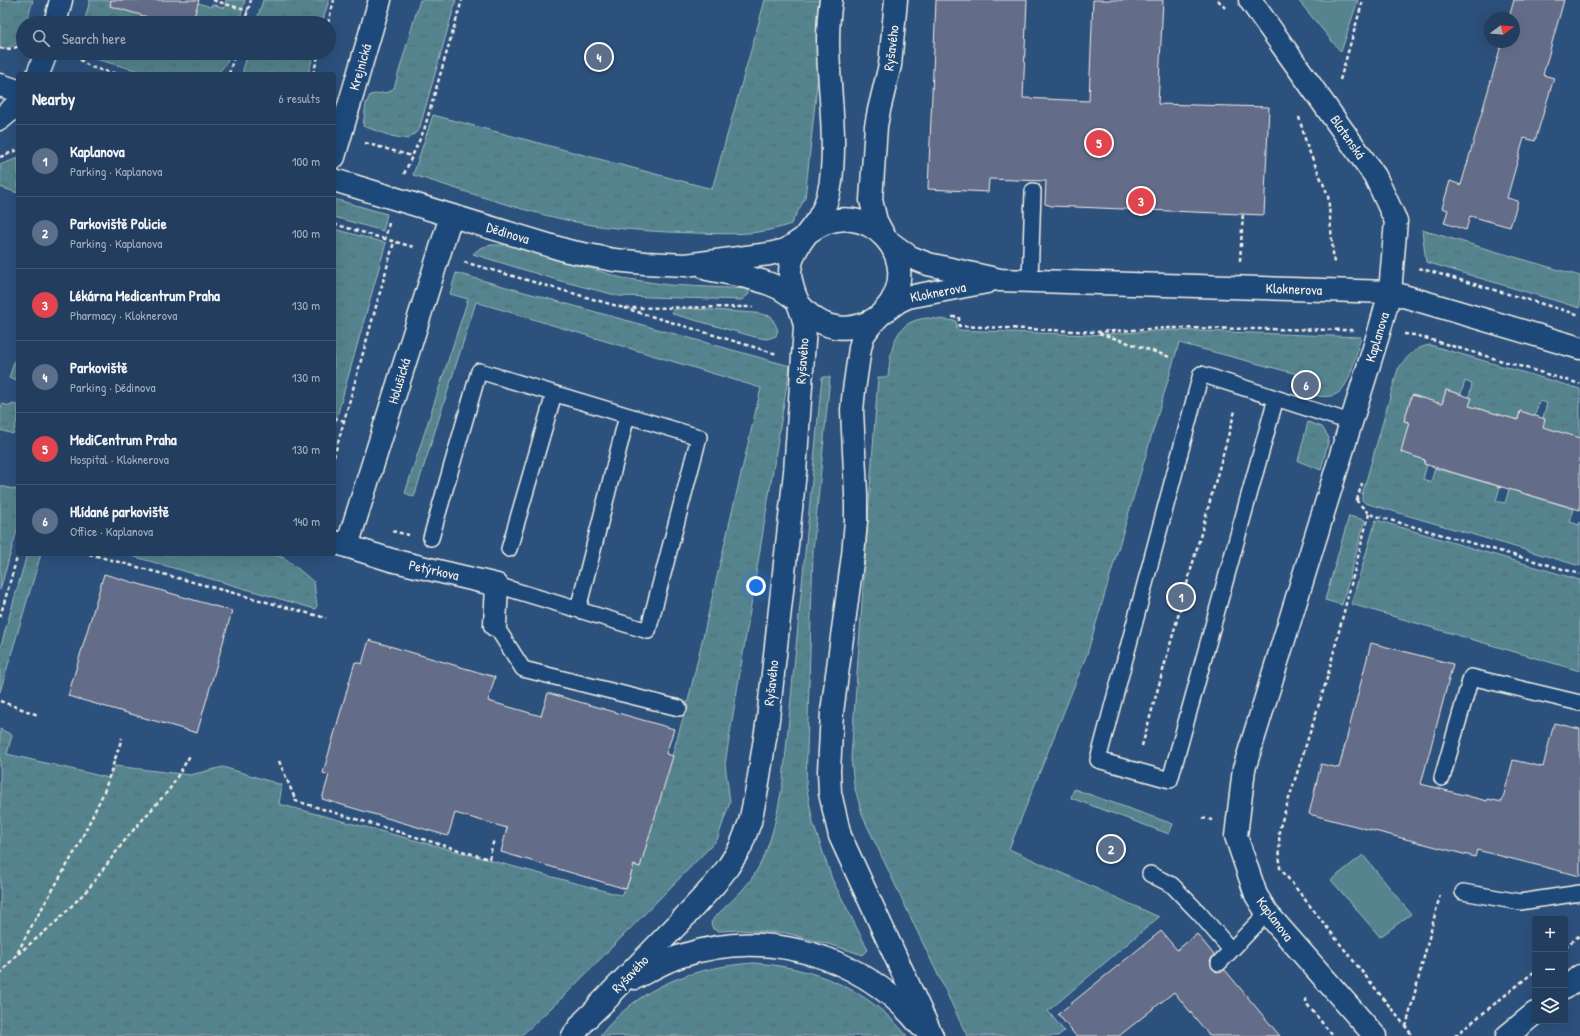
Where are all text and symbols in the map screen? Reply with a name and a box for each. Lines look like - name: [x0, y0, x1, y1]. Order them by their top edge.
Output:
- north arrow: [1484, 12, 1520, 48]
- search box: [16, 16, 336, 60]
- street label: Ryšavého: [878, 24, 904, 72]
- icon: search: [30, 27, 52, 49]
- text: Search here: [62, 28, 126, 49]
- street label: Krejnická: [344, 41, 376, 93]
- pin: 4: [586, 42, 612, 72]
- text: Nearby: [32, 87, 75, 110]
- text: 6 results: [279, 89, 320, 107]
- street label: Blatenská: [1326, 111, 1371, 163]
- pin: 5: [1086, 128, 1112, 158]
- text: Kaplanova: [70, 141, 125, 162]
- text: 1: [43, 152, 47, 170]
- text: 100 m: [292, 152, 320, 170]
- text: Parking · Kaplanova: [70, 162, 162, 180]
- pin: 3: [1128, 186, 1154, 216]
- text: Parkoviště Policie: [70, 213, 167, 234]
- street label: Dědinova: [484, 217, 532, 248]
- text: 2: [42, 224, 48, 242]
- text: 100 m: [292, 224, 320, 242]
- text: Parking · Kaplanova: [70, 234, 162, 252]
- street label: Kloknerova: [908, 277, 968, 306]
- street label: Kloknerova: [1265, 278, 1323, 299]
- text: Lékárna Medicentrum Praha: [70, 285, 220, 306]
- text: 3: [42, 296, 48, 314]
- text: 130 m: [292, 296, 320, 314]
- text: Pharmacy · Kloknerova: [70, 306, 177, 324]
- street label: Kaplanova: [1360, 309, 1394, 364]
- street label: Ryšavého: [790, 337, 814, 385]
- street label: Holušická: [383, 355, 415, 406]
- text: Parkoviště: [70, 357, 127, 378]
- text: 4: [43, 368, 47, 386]
- text: 130 m: [292, 368, 320, 386]
- pin: 6: [1293, 370, 1319, 400]
- text: Parking · Dědinova: [70, 378, 156, 396]
- text: MediCentrum Praha: [70, 429, 177, 450]
- text: 5: [42, 440, 48, 458]
- text: 130 m: [292, 440, 320, 458]
- text: Hospital · Kloknerova: [70, 450, 169, 468]
- text: Hlídané parkoviště: [70, 501, 169, 522]
- text: 6: [42, 512, 48, 530]
- text: 140 m: [293, 512, 320, 530]
- text: Office · Kaplanova: [70, 522, 153, 540]
- street label: Petýrkova: [407, 555, 462, 586]
- your location: [746, 576, 766, 596]
- pin: 1: [1168, 582, 1194, 612]
- street label: Ryšavého: [759, 659, 783, 707]
- pin: 2: [1098, 834, 1124, 864]
- street label: Kaplanova: [1252, 893, 1299, 946]
- map controls: [1532, 916, 1568, 1024]
- button: +: [1532, 916, 1568, 952]
- street label: Ryšavého: [607, 950, 653, 997]
- button: −: [1532, 952, 1568, 988]
- button: layers: [1532, 988, 1568, 1024]

